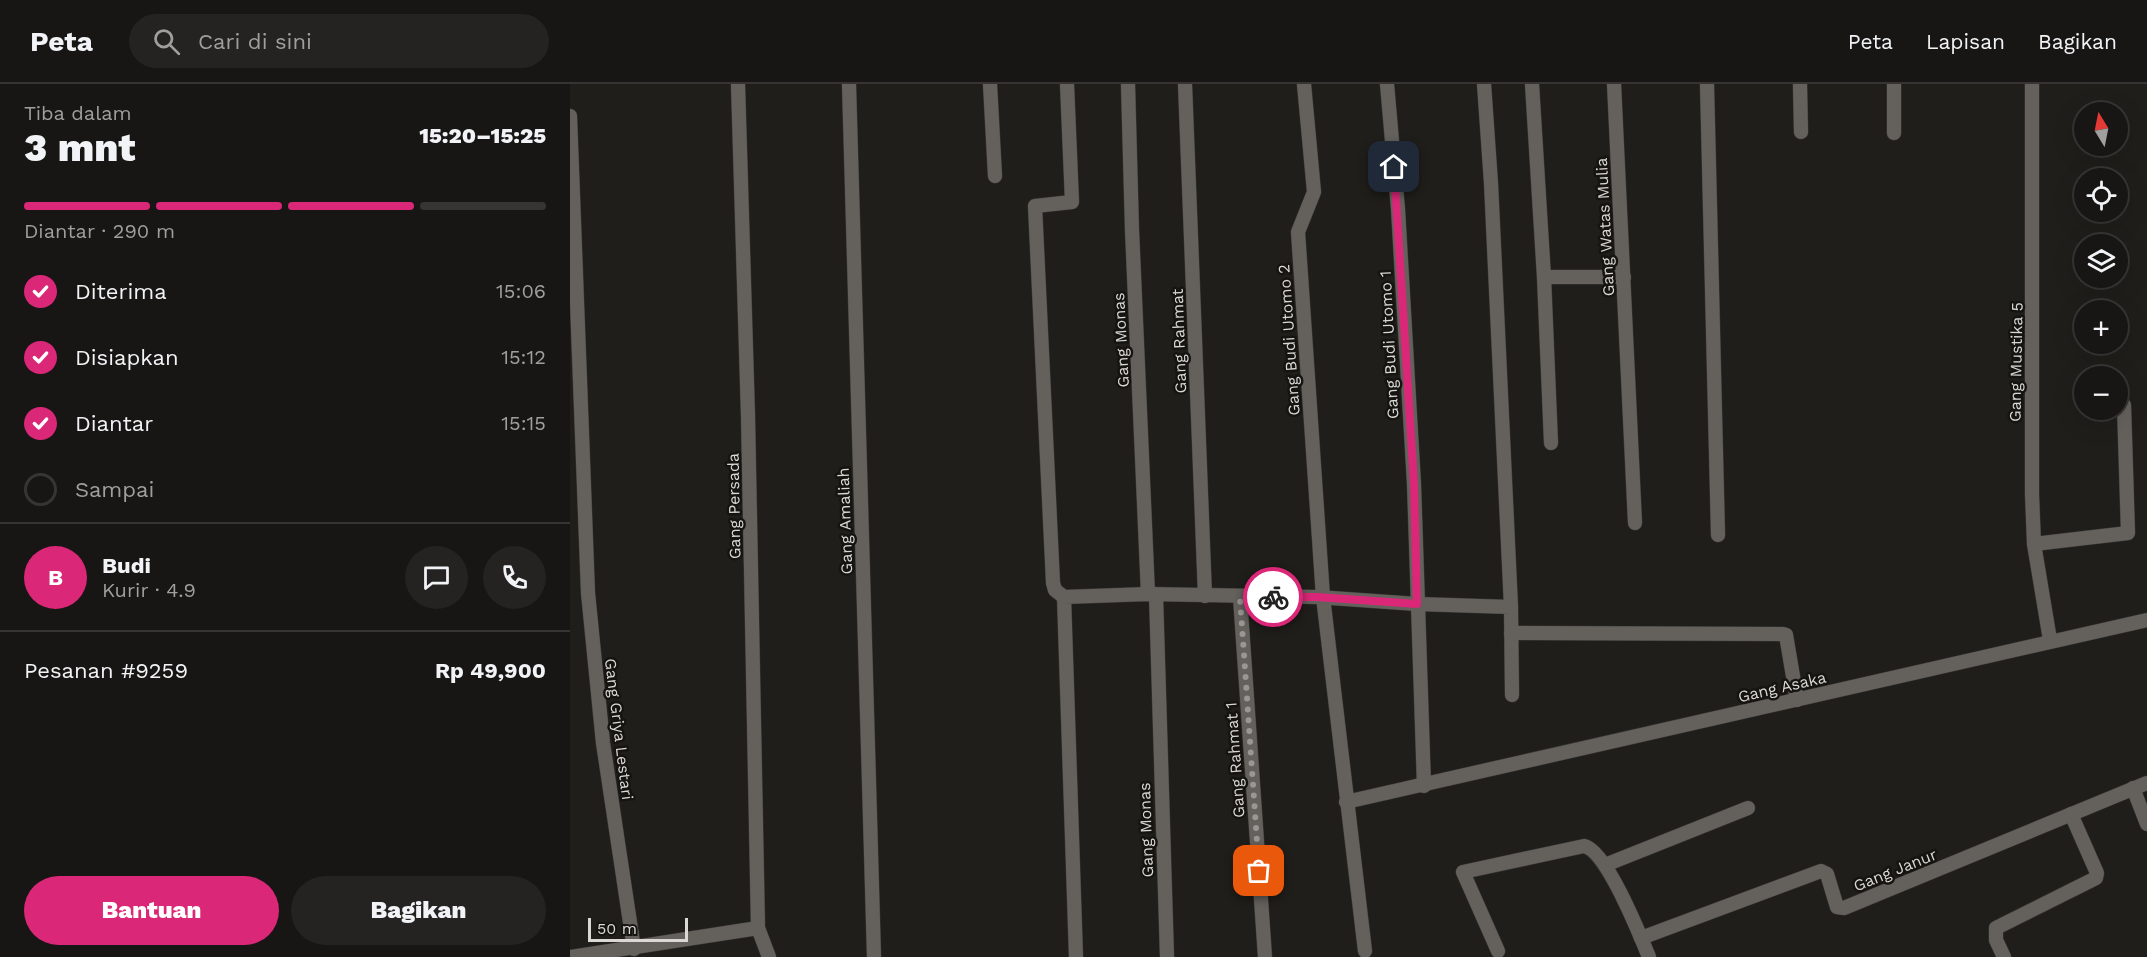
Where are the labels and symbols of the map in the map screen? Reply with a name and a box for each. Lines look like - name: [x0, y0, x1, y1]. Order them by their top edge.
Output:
- north arrow: [2074, 102, 2128, 156]
- pin: [1368, 141, 1419, 192]
- street label: Gang Watas Mulia: [1592, 157, 1618, 297]
- street label: Gang Budi Utomo 2: [1274, 264, 1304, 416]
- street label: Gang Budi Utomo 1: [1376, 270, 1402, 420]
- street label: Gang Rahmat: [1168, 288, 1190, 394]
- street label: Gang Monas: [1109, 292, 1133, 388]
- street label: Gang Mustika 5: [2005, 302, 2027, 422]
- street label: Gang Persada: [724, 453, 744, 559]
- street label: Gang Amaliah: [834, 467, 856, 575]
- courier: [1243, 567, 1303, 627]
- street label: Gang Griya Lestari: [601, 657, 637, 801]
- street label: Gang Asaka: [1736, 668, 1828, 706]
- street label: Gang Rahmat 1: [1221, 701, 1249, 819]
- street label: Gang Monas: [1135, 782, 1157, 878]
- street label: Gang Janur: [1851, 844, 1940, 895]
- pin: [1233, 845, 1284, 896]
- scale bar: [588, 915, 688, 942]

